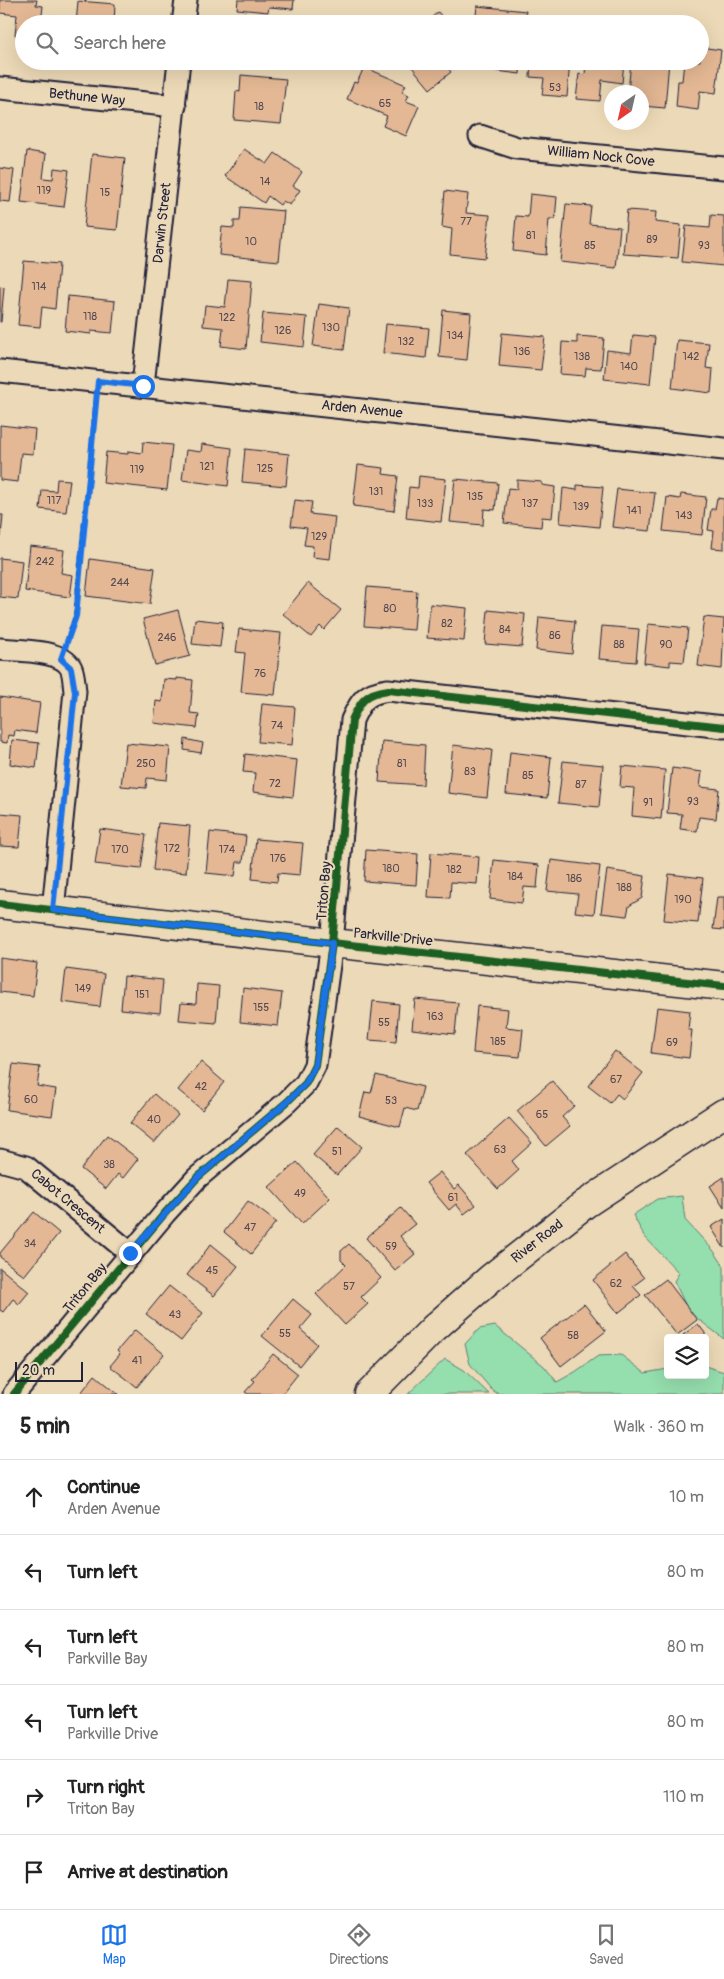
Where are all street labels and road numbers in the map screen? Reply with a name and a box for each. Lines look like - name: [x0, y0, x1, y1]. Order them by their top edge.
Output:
- street label: Bethune Way: [48, 85, 126, 109]
- street label: William Nock Cove: [546, 142, 656, 170]
- street label: Darwin Street: [149, 181, 175, 264]
- street label: Arden Avenue: [321, 396, 403, 422]
- street label: Triton Bay: [313, 861, 335, 921]
- street label: Parkville Drive: [352, 924, 434, 950]
- street label: Cabot Crescent: [27, 1165, 109, 1237]
- street label: River Road: [508, 1215, 566, 1267]
- street label: Triton Bay: [60, 1260, 110, 1316]

